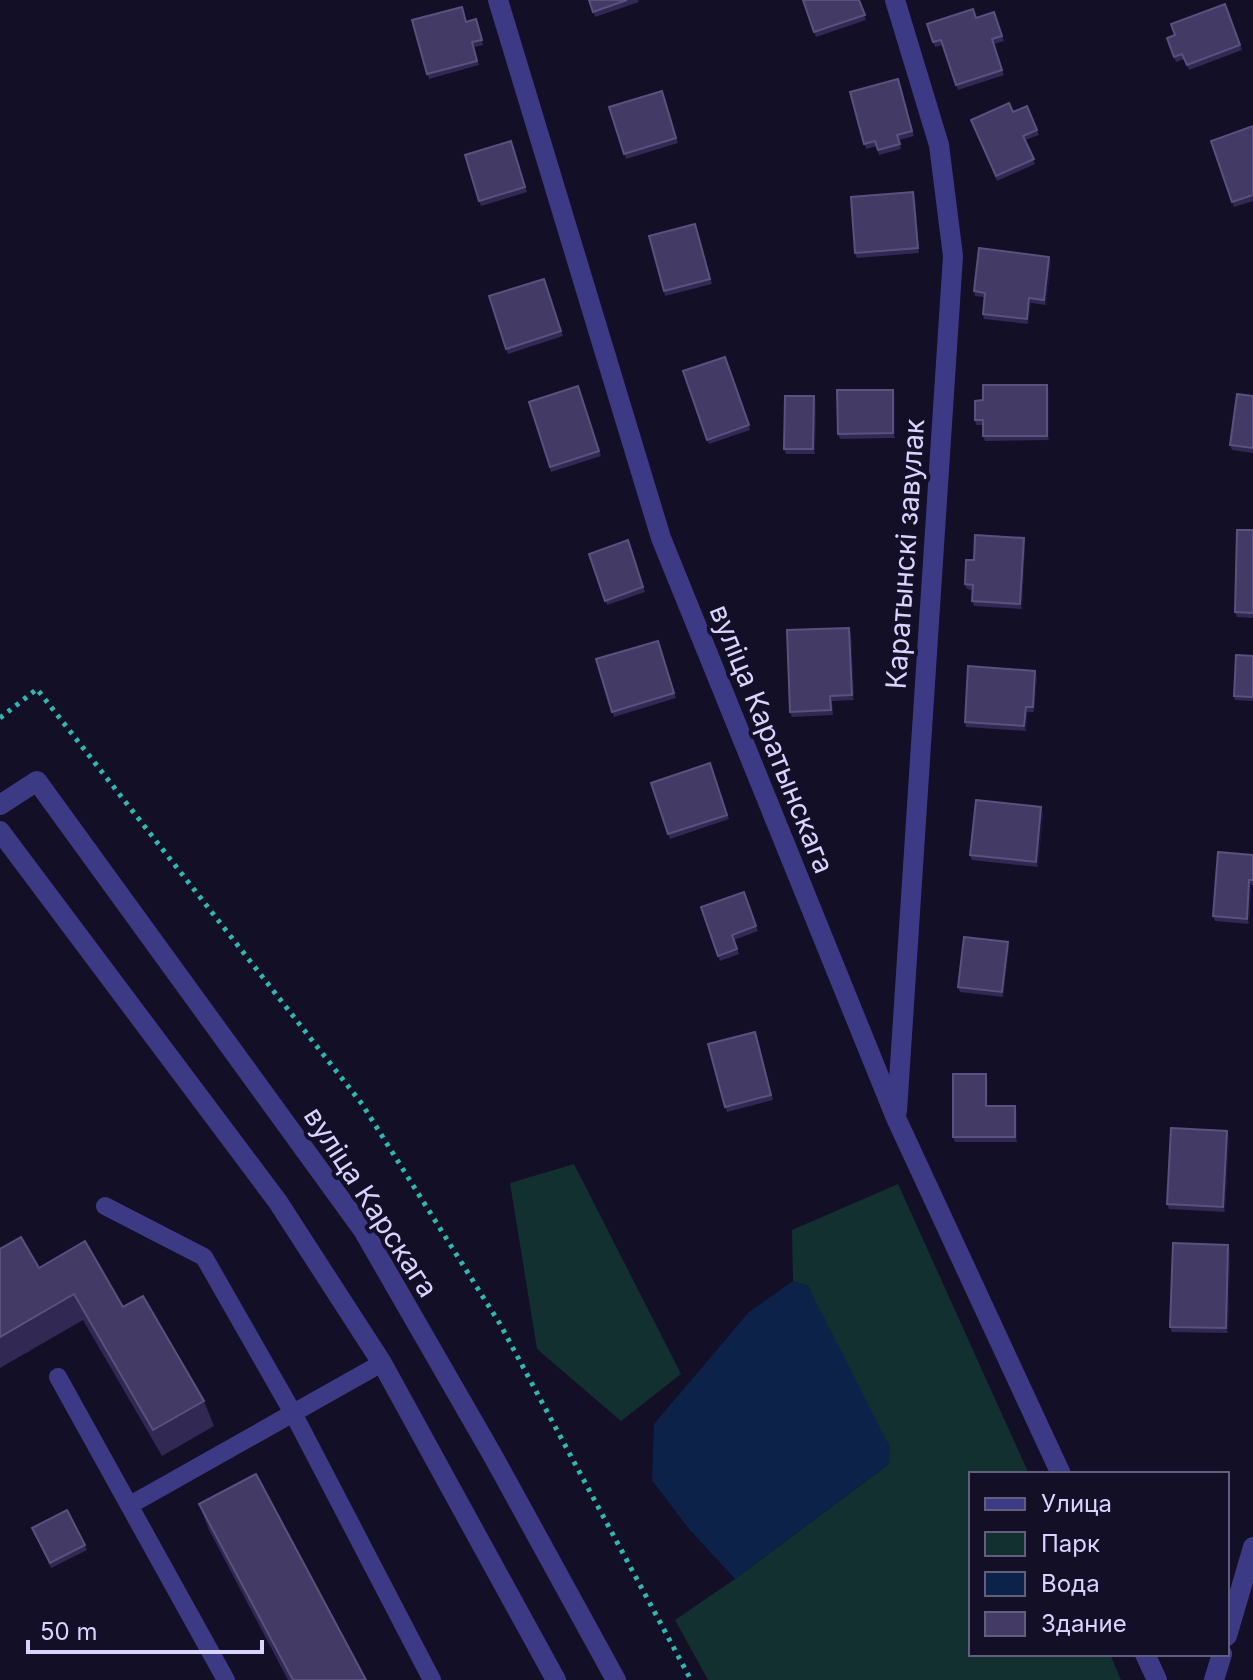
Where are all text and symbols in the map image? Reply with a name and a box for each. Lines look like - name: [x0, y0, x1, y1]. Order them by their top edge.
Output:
- street label: Каратынскі завулак: [879, 418, 931, 690]
- street label: вуліца Каратынскага: [703, 600, 841, 878]
- street label: вуліца Карскага: [297, 1100, 445, 1304]
- legend: [969, 1472, 1229, 1656]
- text: Улица: [1041, 1489, 1112, 1518]
- text: Парк: [1041, 1529, 1100, 1558]
- text: Вода: [1041, 1569, 1100, 1598]
- scale bar: [28, 1604, 262, 1654]
- text: Здание: [1041, 1609, 1127, 1638]
- text: 50 m: [40, 1617, 98, 1646]

